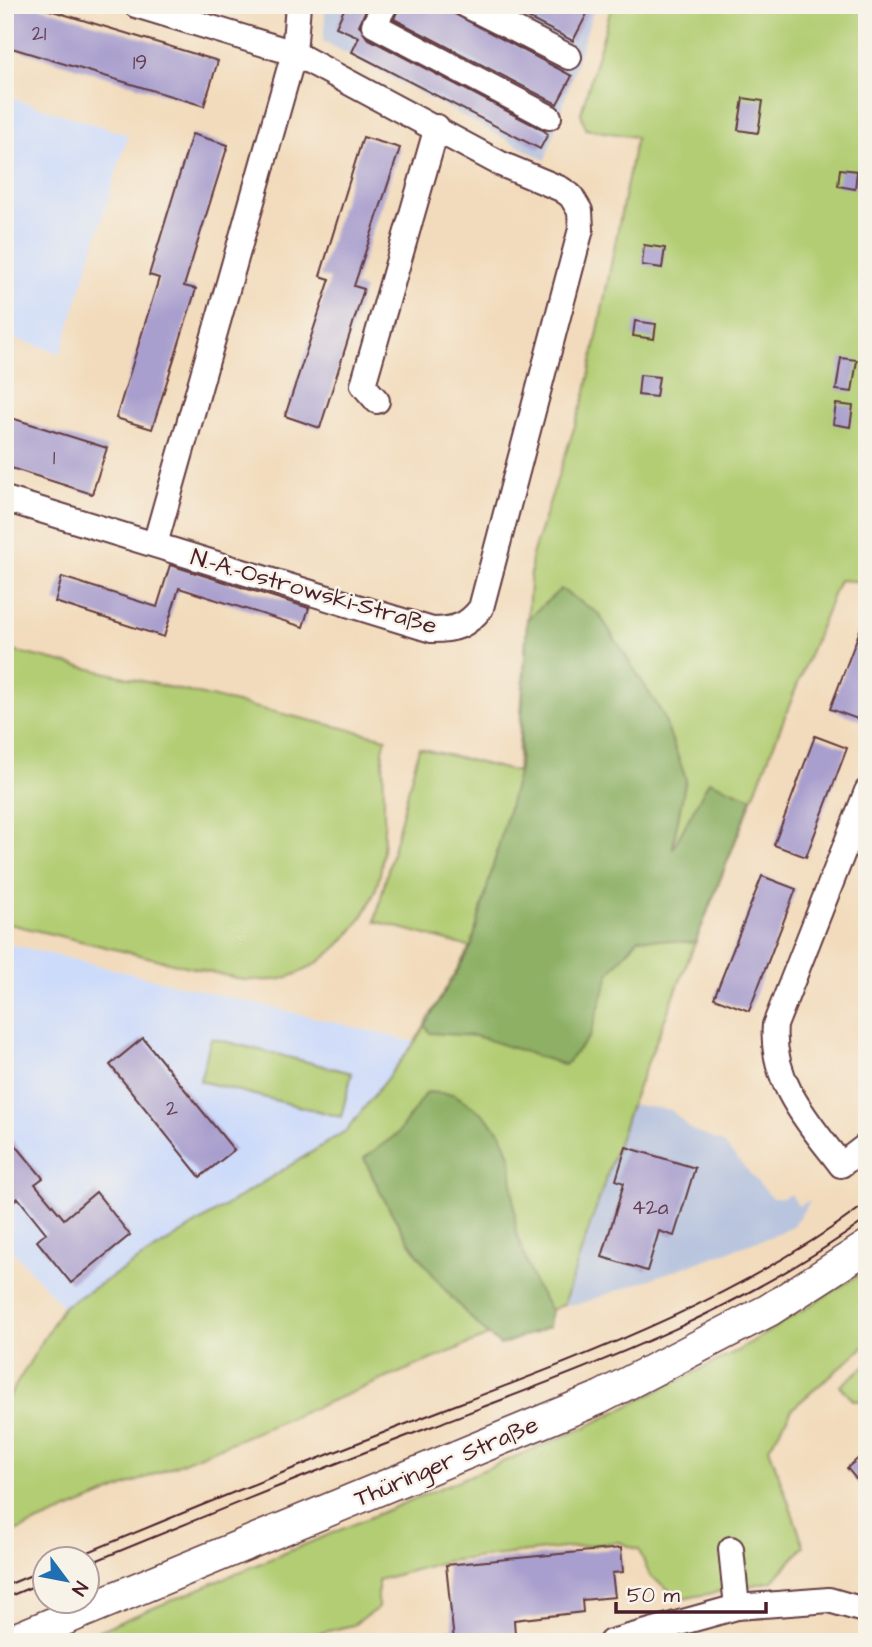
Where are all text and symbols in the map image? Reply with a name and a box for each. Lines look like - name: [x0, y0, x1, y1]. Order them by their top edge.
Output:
- house number: 21: [32, 19, 47, 48]
- house number: 19: [133, 48, 147, 77]
- house number: 1: [53, 443, 56, 472]
- street label: N.-A.-Ostrowski-Straße: [187, 541, 441, 643]
- house number: 2: [166, 1094, 178, 1123]
- house number: 42a: [632, 1193, 669, 1222]
- street label: Thüringer Straße: [349, 1408, 544, 1517]
- north arrow: [32, 1546, 102, 1616]
- scale bar: [616, 1570, 767, 1614]
- text: N: [64, 1576, 94, 1600]
- text: 50 m: [627, 1581, 681, 1610]

